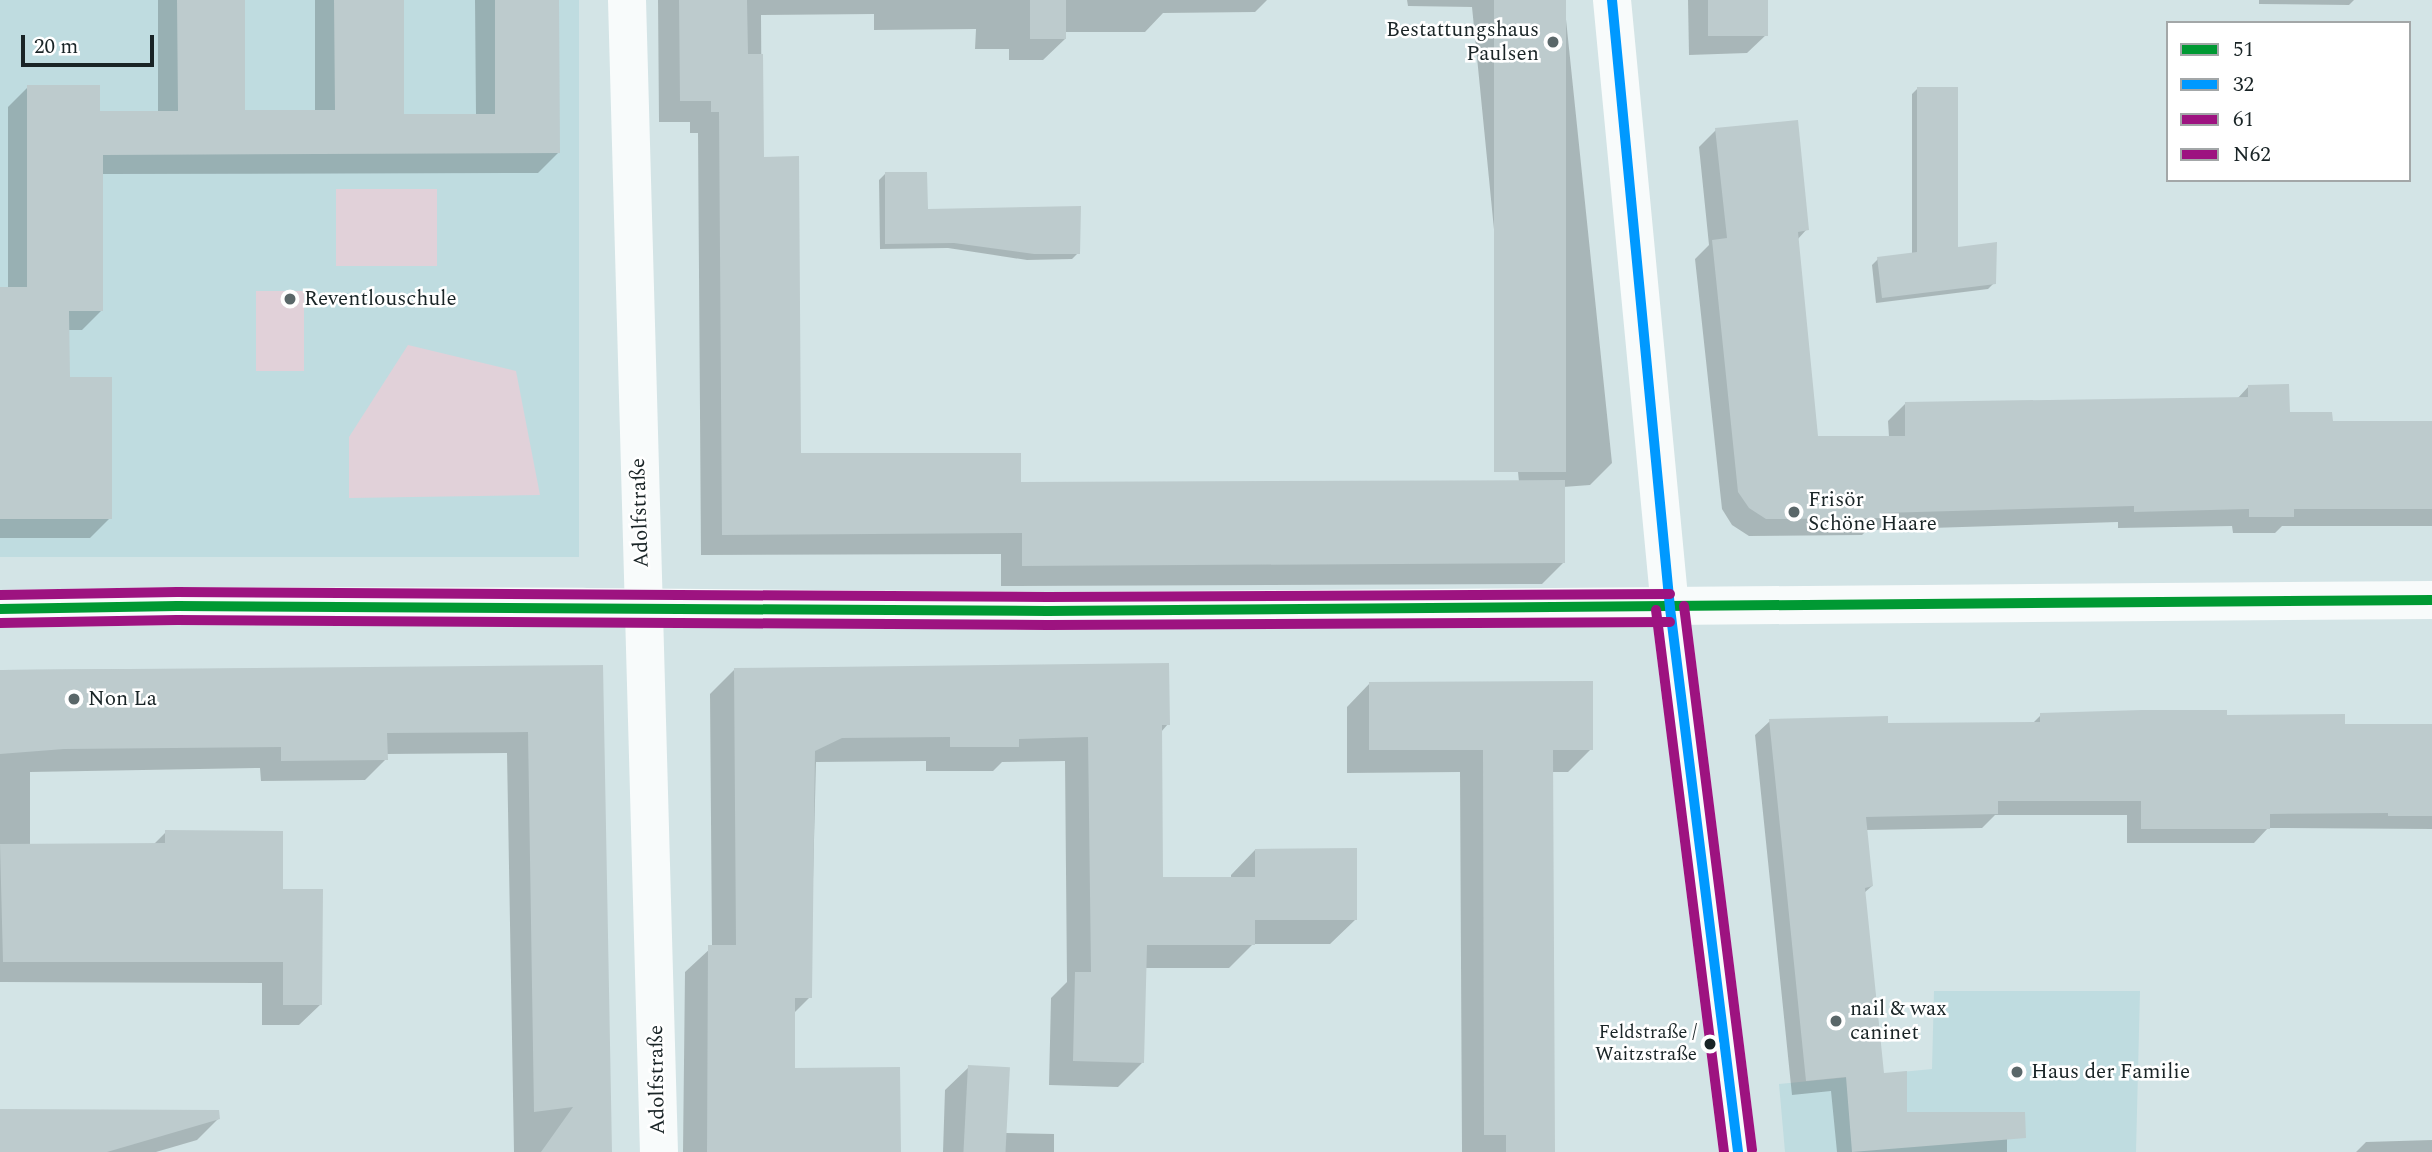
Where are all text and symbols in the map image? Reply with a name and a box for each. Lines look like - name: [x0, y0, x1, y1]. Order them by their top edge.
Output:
- place label: Bestattungshaus Paulsen: [1386, 17, 1539, 67]
- scale bar: [24, 21, 158, 65]
- legend: [2166, 21, 2411, 182]
- text: 20 m: [34, 31, 78, 63]
- marker: Bestattungshaus Paulsen: [1545, 34, 1561, 50]
- text: 51: [2233, 34, 2254, 66]
- text: 32: [2233, 69, 2254, 101]
- text: 61: [2233, 104, 2254, 136]
- text: N62: [2233, 139, 2271, 171]
- place label: Reventlouschule: [304, 286, 457, 312]
- marker: Reventlouschule: [282, 291, 298, 307]
- street label: Adolfstraße: [625, 458, 655, 568]
- place label: Frisör Schöne Haare: [1808, 487, 1937, 537]
- marker: Frisör Schöne Haare: [1786, 504, 1802, 520]
- place label: Non La: [88, 686, 157, 712]
- marker: Non La: [66, 691, 82, 707]
- place label: nail & wax caninet: [1850, 996, 1947, 1046]
- marker: nail & wax caninet: [1828, 1013, 1844, 1029]
- place label: Feldstraße / Waitzstraße: [1595, 1022, 1697, 1066]
- street label: Adolfstraße: [643, 1025, 671, 1135]
- marker: Feldstraße / Waitzstraße: [1703, 1037, 1717, 1051]
- place label: Haus der Familie: [2031, 1059, 2190, 1085]
- marker: Haus der Familie: [2009, 1064, 2025, 1080]

